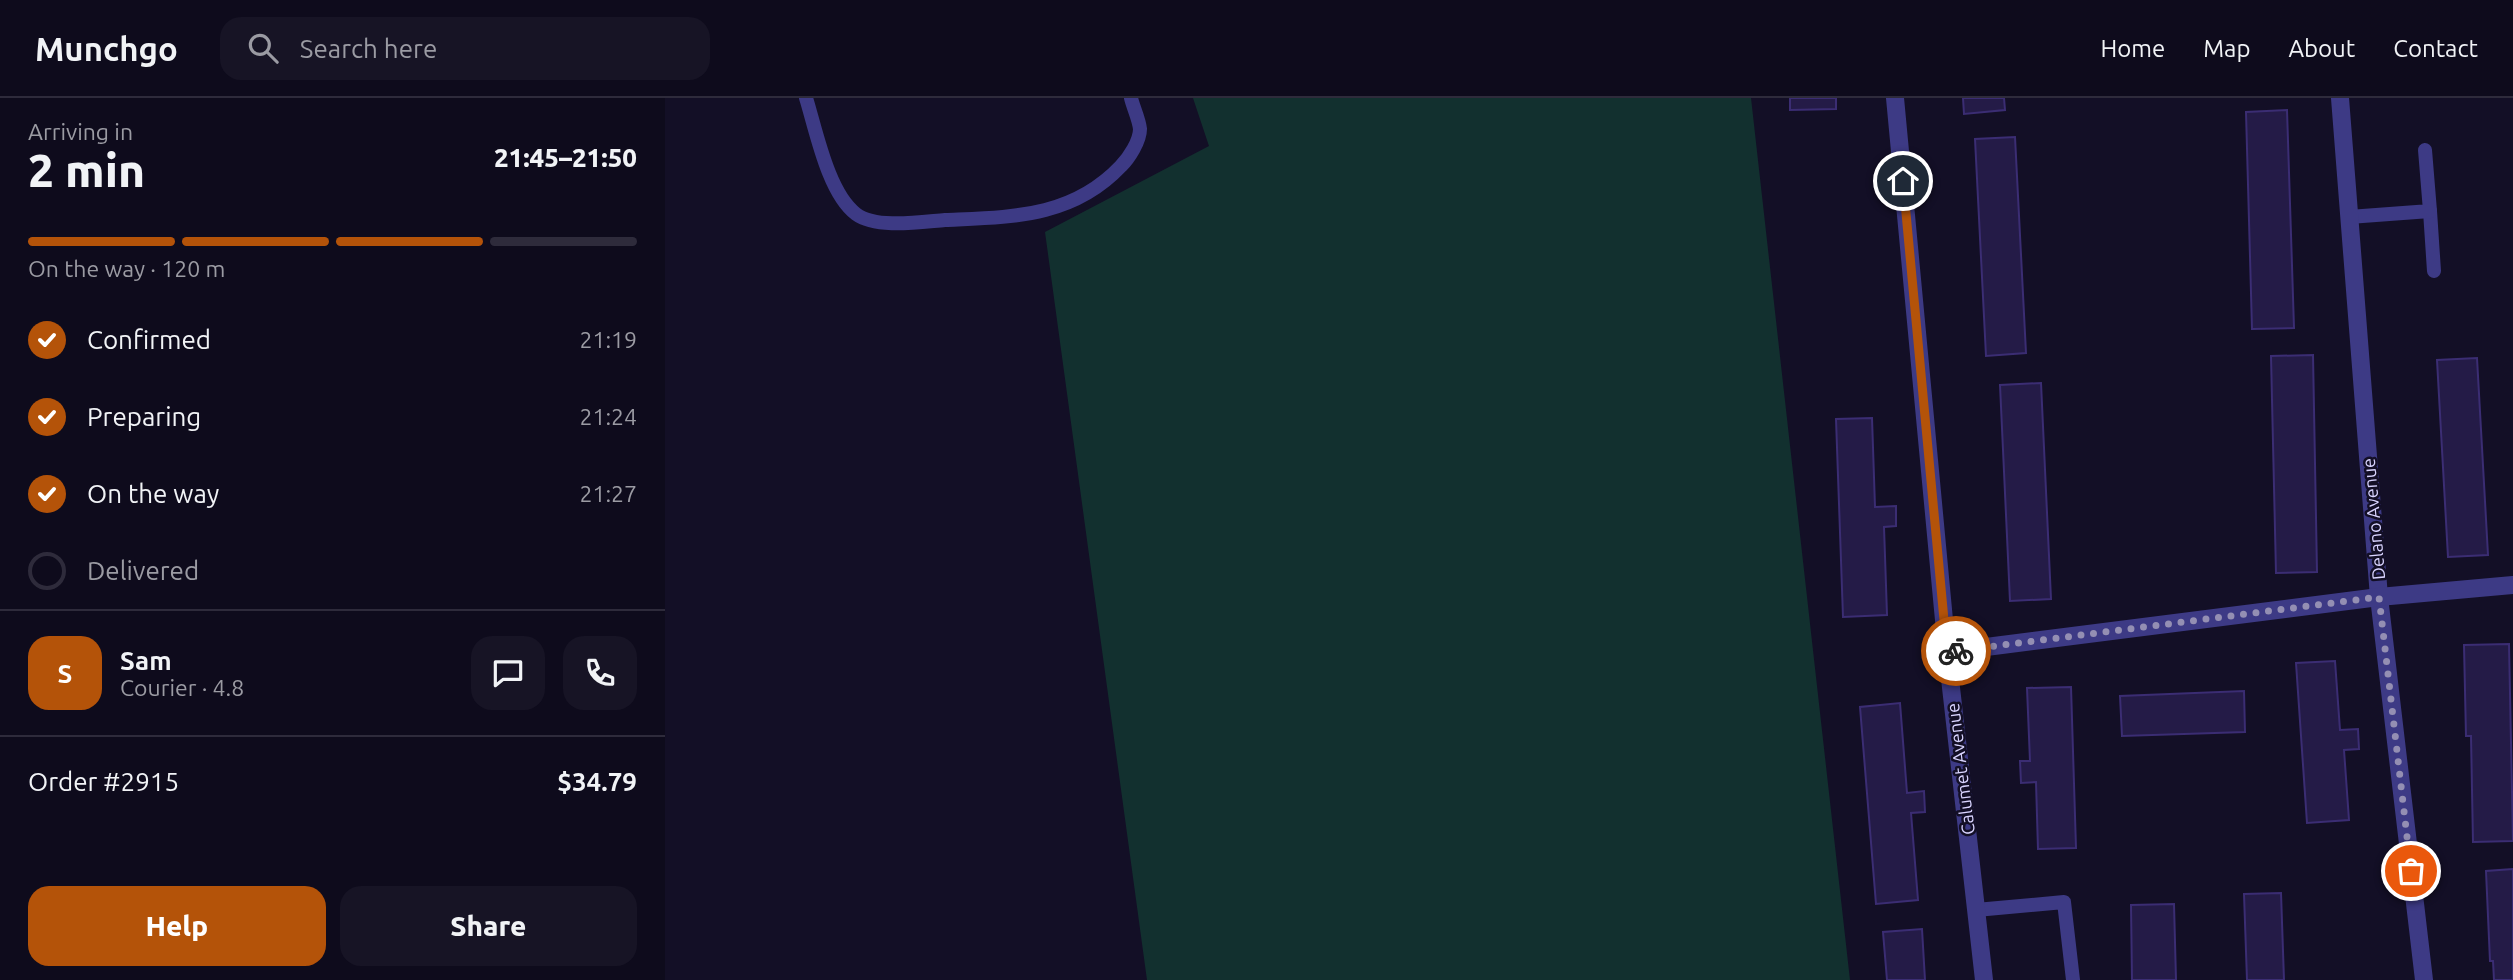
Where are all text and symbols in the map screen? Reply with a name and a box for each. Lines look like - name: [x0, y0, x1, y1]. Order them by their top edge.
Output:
- search box: [220, 17, 710, 80]
- icon: search: [244, 29, 282, 67]
- text: Munchgo: [35, 30, 178, 67]
- text: Search here: [300, 34, 437, 63]
- text: Home: [2100, 35, 2165, 62]
- text: Map: [2203, 35, 2250, 62]
- text: About: [2288, 35, 2355, 62]
- text: Contact: [2393, 35, 2478, 62]
- text: Arriving in: [28, 119, 133, 144]
- text: 21:45–21:50: [494, 143, 637, 172]
- text: 2 min: [28, 144, 145, 196]
- pin: [1873, 151, 1933, 211]
- icon: home: [1884, 162, 1922, 200]
- text: On the way · 120 m: [28, 256, 225, 281]
- icon: check: [28, 321, 66, 359]
- text: Confirmed: [87, 325, 211, 354]
- text: 21:19: [579, 327, 637, 352]
- icon: check: [28, 398, 66, 436]
- text: Preparing: [87, 402, 201, 431]
- text: 21:24: [579, 404, 637, 429]
- street label: Delano Avenue: [2358, 457, 2388, 581]
- icon: check: [28, 475, 66, 513]
- text: On the way: [87, 479, 219, 508]
- text: 21:27: [579, 481, 637, 506]
- text: Delivered: [87, 556, 199, 585]
- courier: [1921, 616, 1991, 686]
- icon: bike: [1937, 632, 1975, 670]
- button: chat: [471, 636, 545, 710]
- button: phone: [563, 636, 637, 710]
- text: Sam: [120, 646, 172, 675]
- text: S: [58, 659, 72, 688]
- text: Courier · 4.8: [120, 675, 244, 700]
- street label: Calumet Avenue: [1942, 702, 1978, 836]
- text: Order #2915: [28, 767, 179, 796]
- text: $34.79: [557, 767, 637, 796]
- pin: [2381, 841, 2441, 901]
- icon: bag: [2392, 852, 2430, 890]
- button: Help: [28, 886, 326, 966]
- button: Share: [340, 886, 637, 966]

